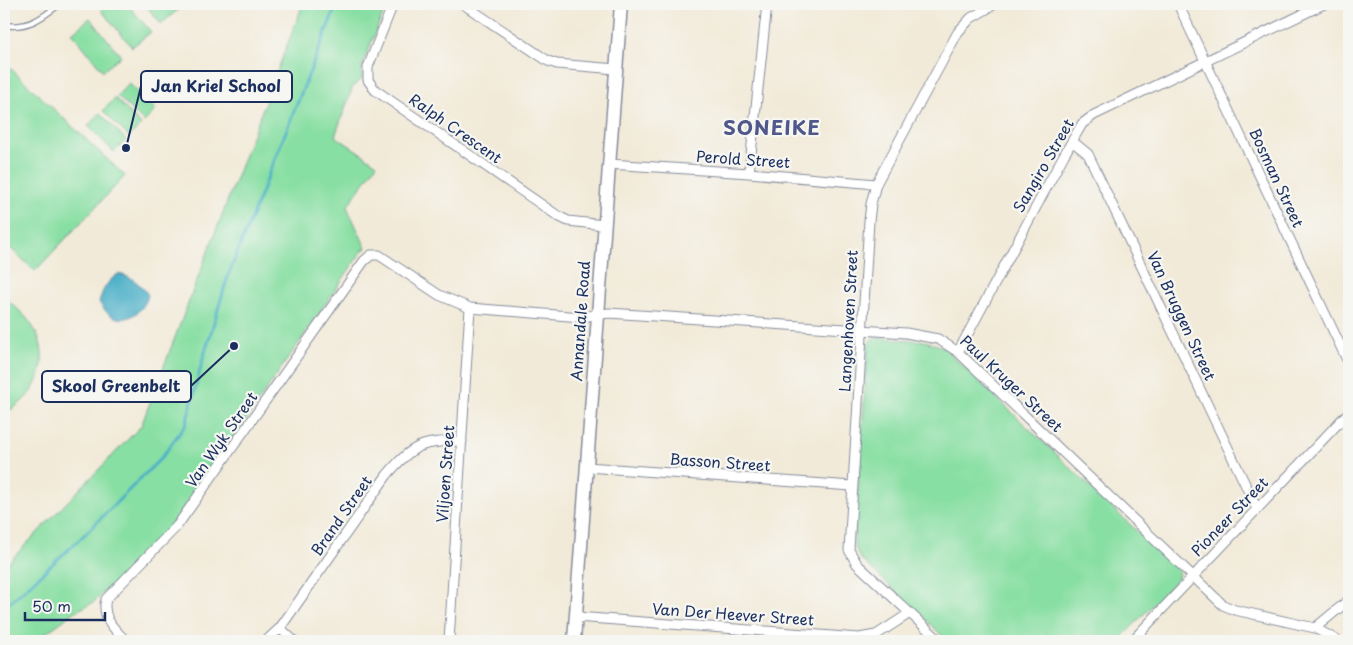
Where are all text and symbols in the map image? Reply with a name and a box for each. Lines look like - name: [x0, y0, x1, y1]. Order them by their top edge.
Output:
- callout: Jan Kriel School: [141, 71, 292, 102]
- text: Jan Kriel School: [151, 73, 281, 97]
- street label: Ralph Crescent: [405, 87, 507, 168]
- district label: SONEIKE: [723, 112, 821, 142]
- street label: Sangiro Street: [1006, 114, 1079, 217]
- street label: Bosman Street: [1244, 124, 1310, 231]
- street label: Perold Street: [695, 144, 791, 173]
- street label: Van Bruggen Street: [1142, 247, 1223, 384]
- street label: Langenhoven Street: [832, 249, 863, 392]
- street label: Annandale Road: [564, 260, 595, 382]
- street label: Paul Kruger Street: [955, 329, 1069, 437]
- callout: Skool Greenbelt: [42, 371, 191, 402]
- text: Skool Greenbelt: [52, 373, 181, 397]
- street label: Van Wyk Street: [179, 386, 262, 492]
- street label: Viljoen Street: [430, 424, 459, 523]
- street label: Basson Street: [669, 447, 771, 477]
- street label: Brand Street: [305, 470, 377, 560]
- street label: Pioneer Street: [1185, 471, 1273, 561]
- scale bar: [25, 590, 105, 622]
- text: 50 m: [32, 594, 71, 617]
- street label: Van Der Heever Street: [651, 596, 815, 631]

